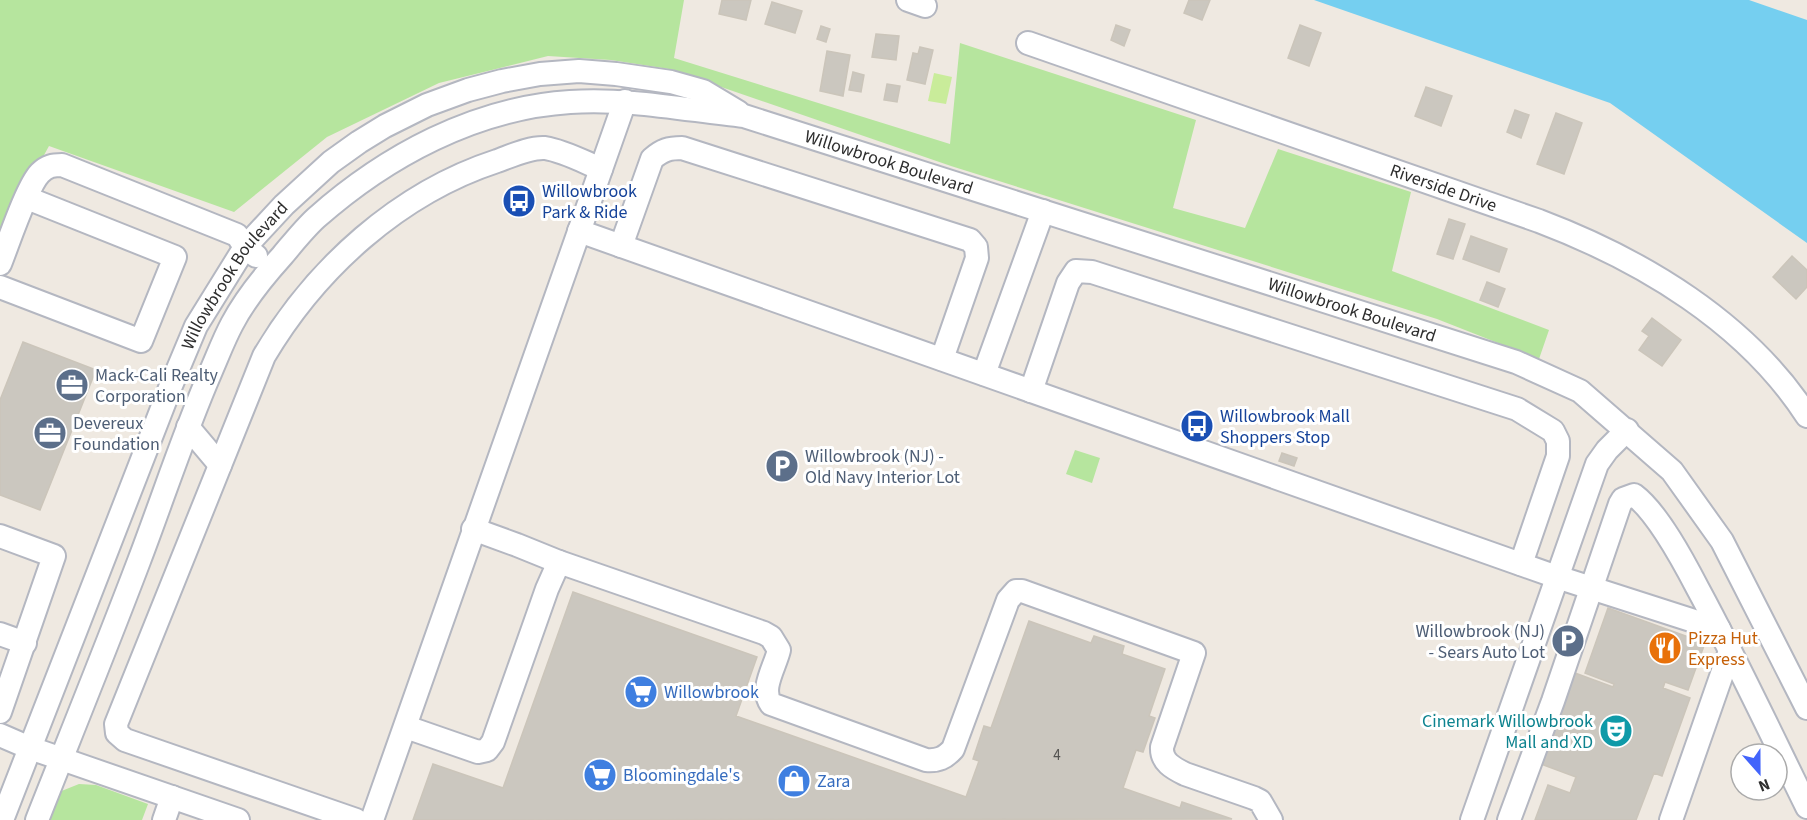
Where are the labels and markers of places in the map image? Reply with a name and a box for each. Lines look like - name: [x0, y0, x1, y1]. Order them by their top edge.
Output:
- place label: Willowbrook Park & Ride: [542, 179, 637, 225]
- bus stop icon: Willowbrook Park & Ride: [501, 183, 537, 219]
- place label: Mack-Cali Realty Corporation: [95, 363, 219, 409]
- office icon: Mack-Cali Realty Corporation: [54, 367, 90, 403]
- place label: Willowbrook Mall Shoppers Stop: [1220, 404, 1350, 450]
- bus stop icon: Willowbrook Mall Shoppers Stop: [1179, 408, 1215, 444]
- place label: Devereux Foundation: [73, 411, 160, 457]
- office icon: Devereux Foundation: [32, 415, 68, 451]
- place label: Willowbrook (NJ) - Old Navy Interior Lot: [805, 444, 960, 490]
- parking icon: Willowbrook (NJ) - Old Navy Interior Lot: [764, 448, 800, 484]
- place label: Willowbrook (NJ) - Sears Auto Lot: [1415, 619, 1545, 665]
- parking icon: Willowbrook (NJ) - Sears Auto Lot: [1550, 623, 1586, 659]
- place label: Pizza Hut Express: [1688, 626, 1758, 672]
- restaurant icon: Pizza Hut Express: [1647, 630, 1683, 666]
- supermarket icon: Willowbrook: [623, 674, 659, 710]
- place label: Willowbrook: [664, 680, 759, 705]
- place label: Cinemark Willowbrook Mall and XD: [1422, 709, 1593, 755]
- theatre icon: Cinemark Willowbrook Mall and XD: [1598, 713, 1634, 749]
- supermarket icon: Bloomingdale's: [582, 757, 618, 793]
- place label: Bloomingdale's: [623, 763, 740, 788]
- shop icon: Zara: [776, 763, 812, 799]
- place label: Zara: [817, 769, 850, 794]

